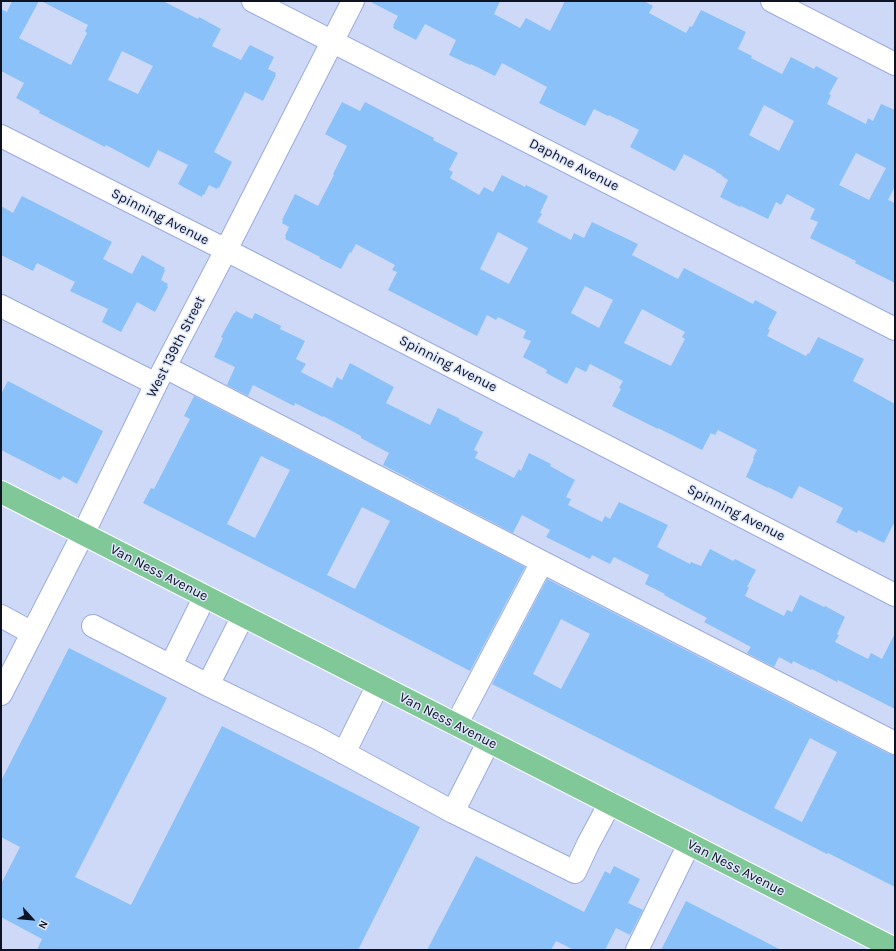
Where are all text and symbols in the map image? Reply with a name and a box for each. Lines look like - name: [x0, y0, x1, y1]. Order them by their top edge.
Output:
- street label: Daphne Avenue: [526, 135, 622, 195]
- street label: Spinning Avenue: [108, 185, 212, 249]
- street label: West 139th Street: [143, 293, 209, 401]
- street label: Spinning Avenue: [396, 332, 500, 396]
- street label: Spinning Avenue: [684, 481, 788, 545]
- street label: Van Ness Avenue: [107, 541, 211, 605]
- street label: Van Ness Avenue: [396, 689, 500, 753]
- street label: Van Ness Avenue: [684, 836, 788, 900]
- north arrow: [12, 899, 52, 939]
- text: N: [36, 918, 51, 931]

